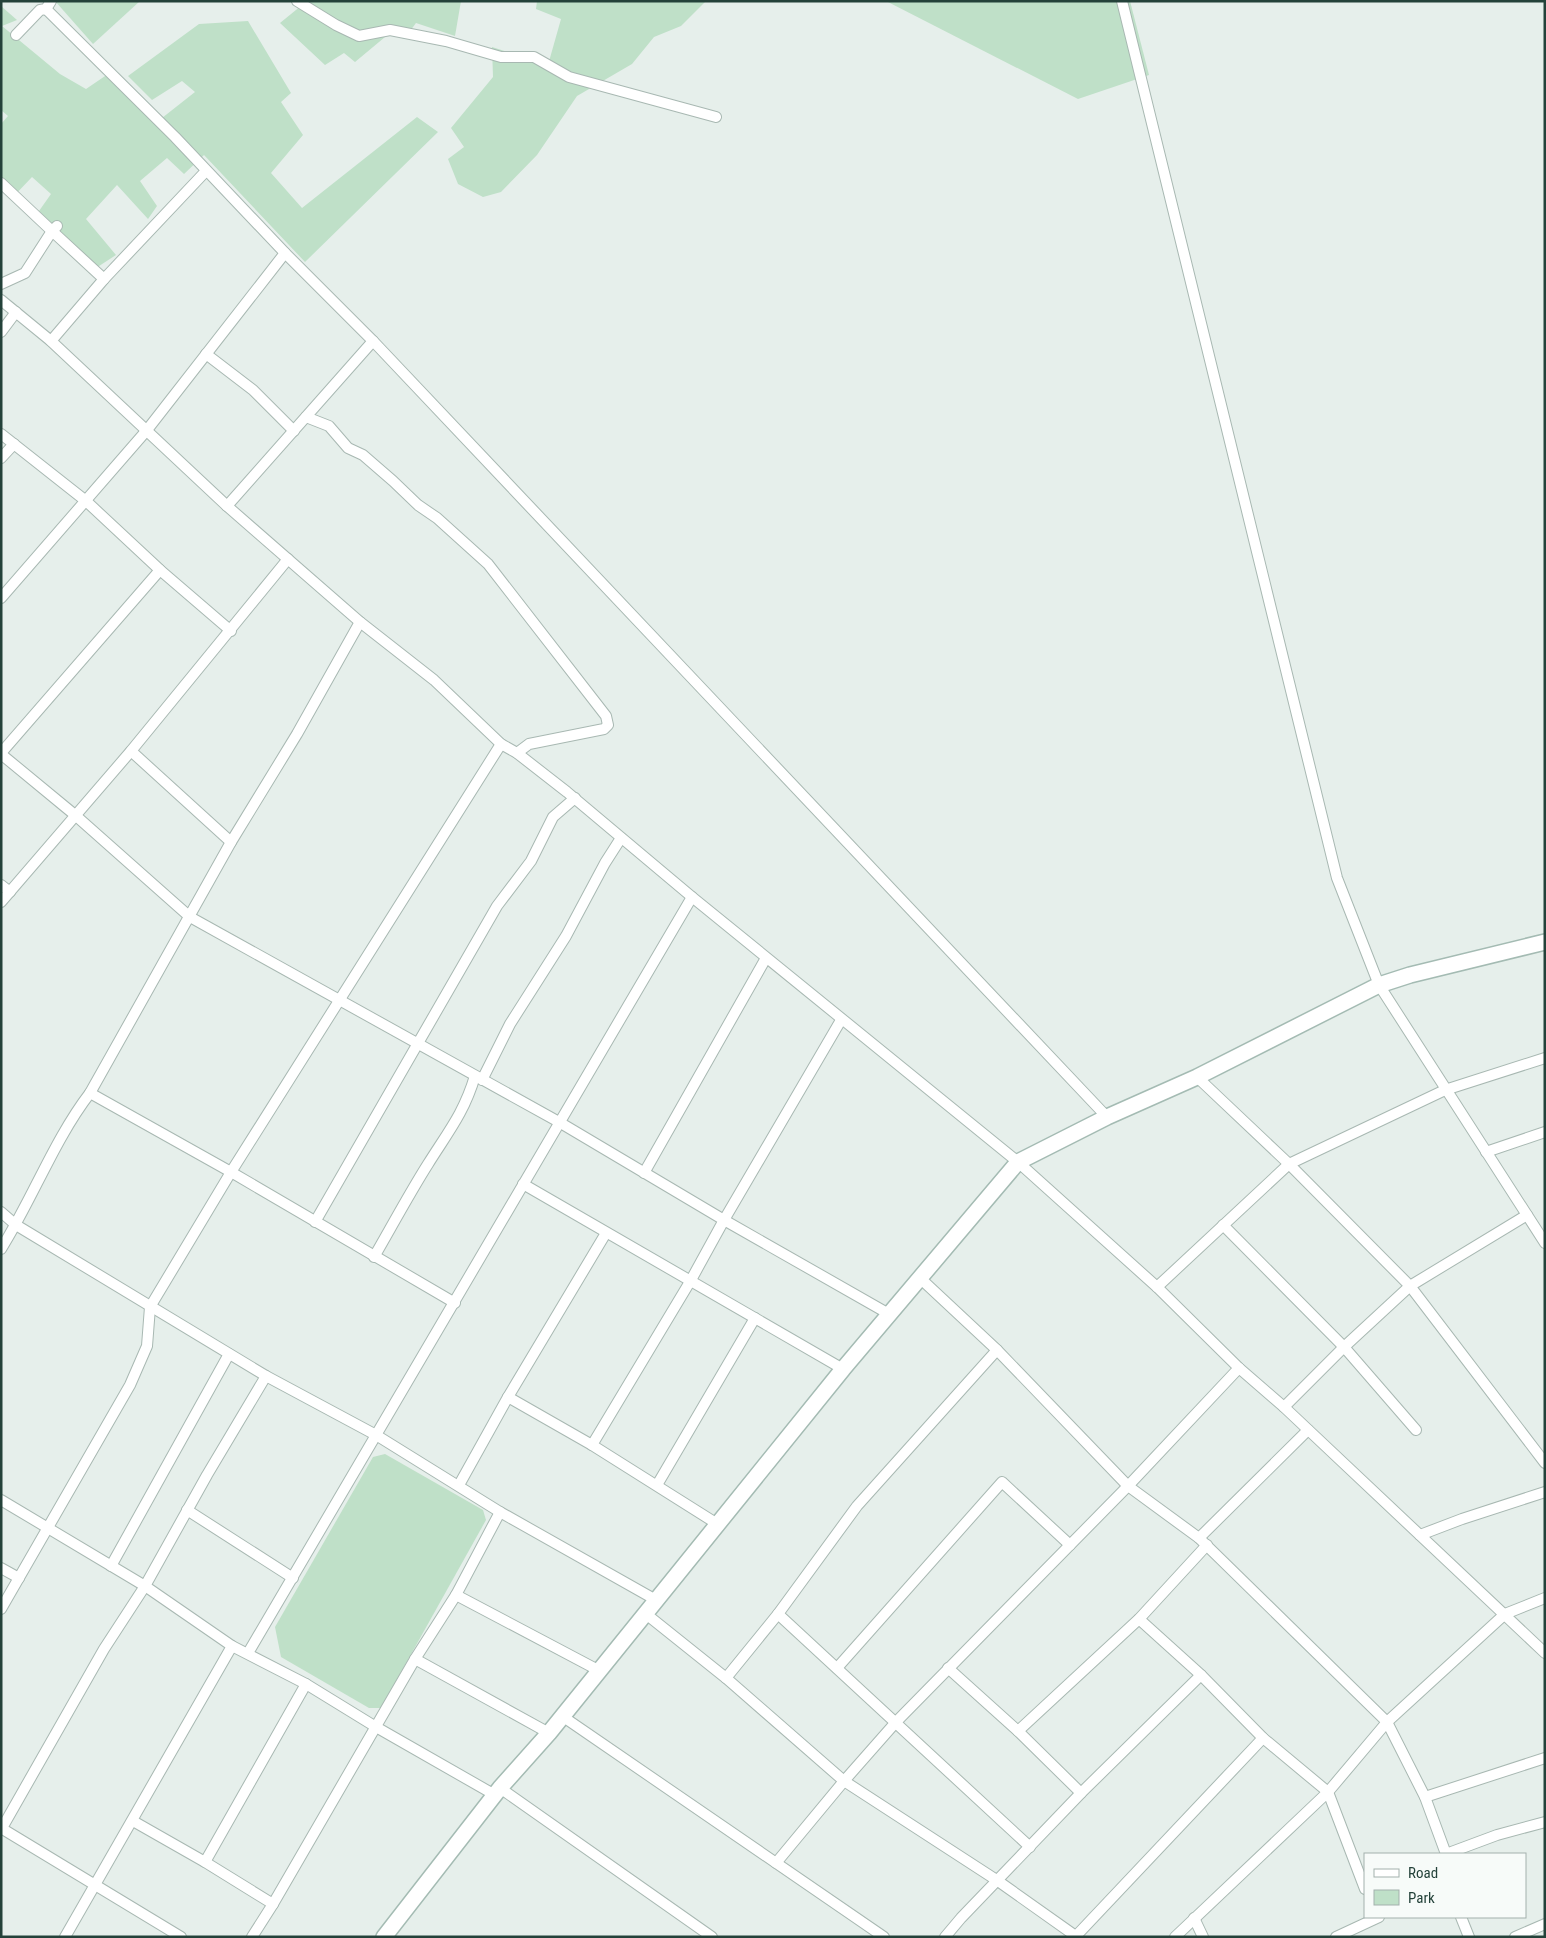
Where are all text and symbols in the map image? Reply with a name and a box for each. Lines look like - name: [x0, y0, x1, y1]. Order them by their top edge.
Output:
- legend: [1364, 1853, 1526, 1918]
- text: Road: [1408, 1864, 1438, 1882]
- text: Park: [1408, 1889, 1435, 1907]

